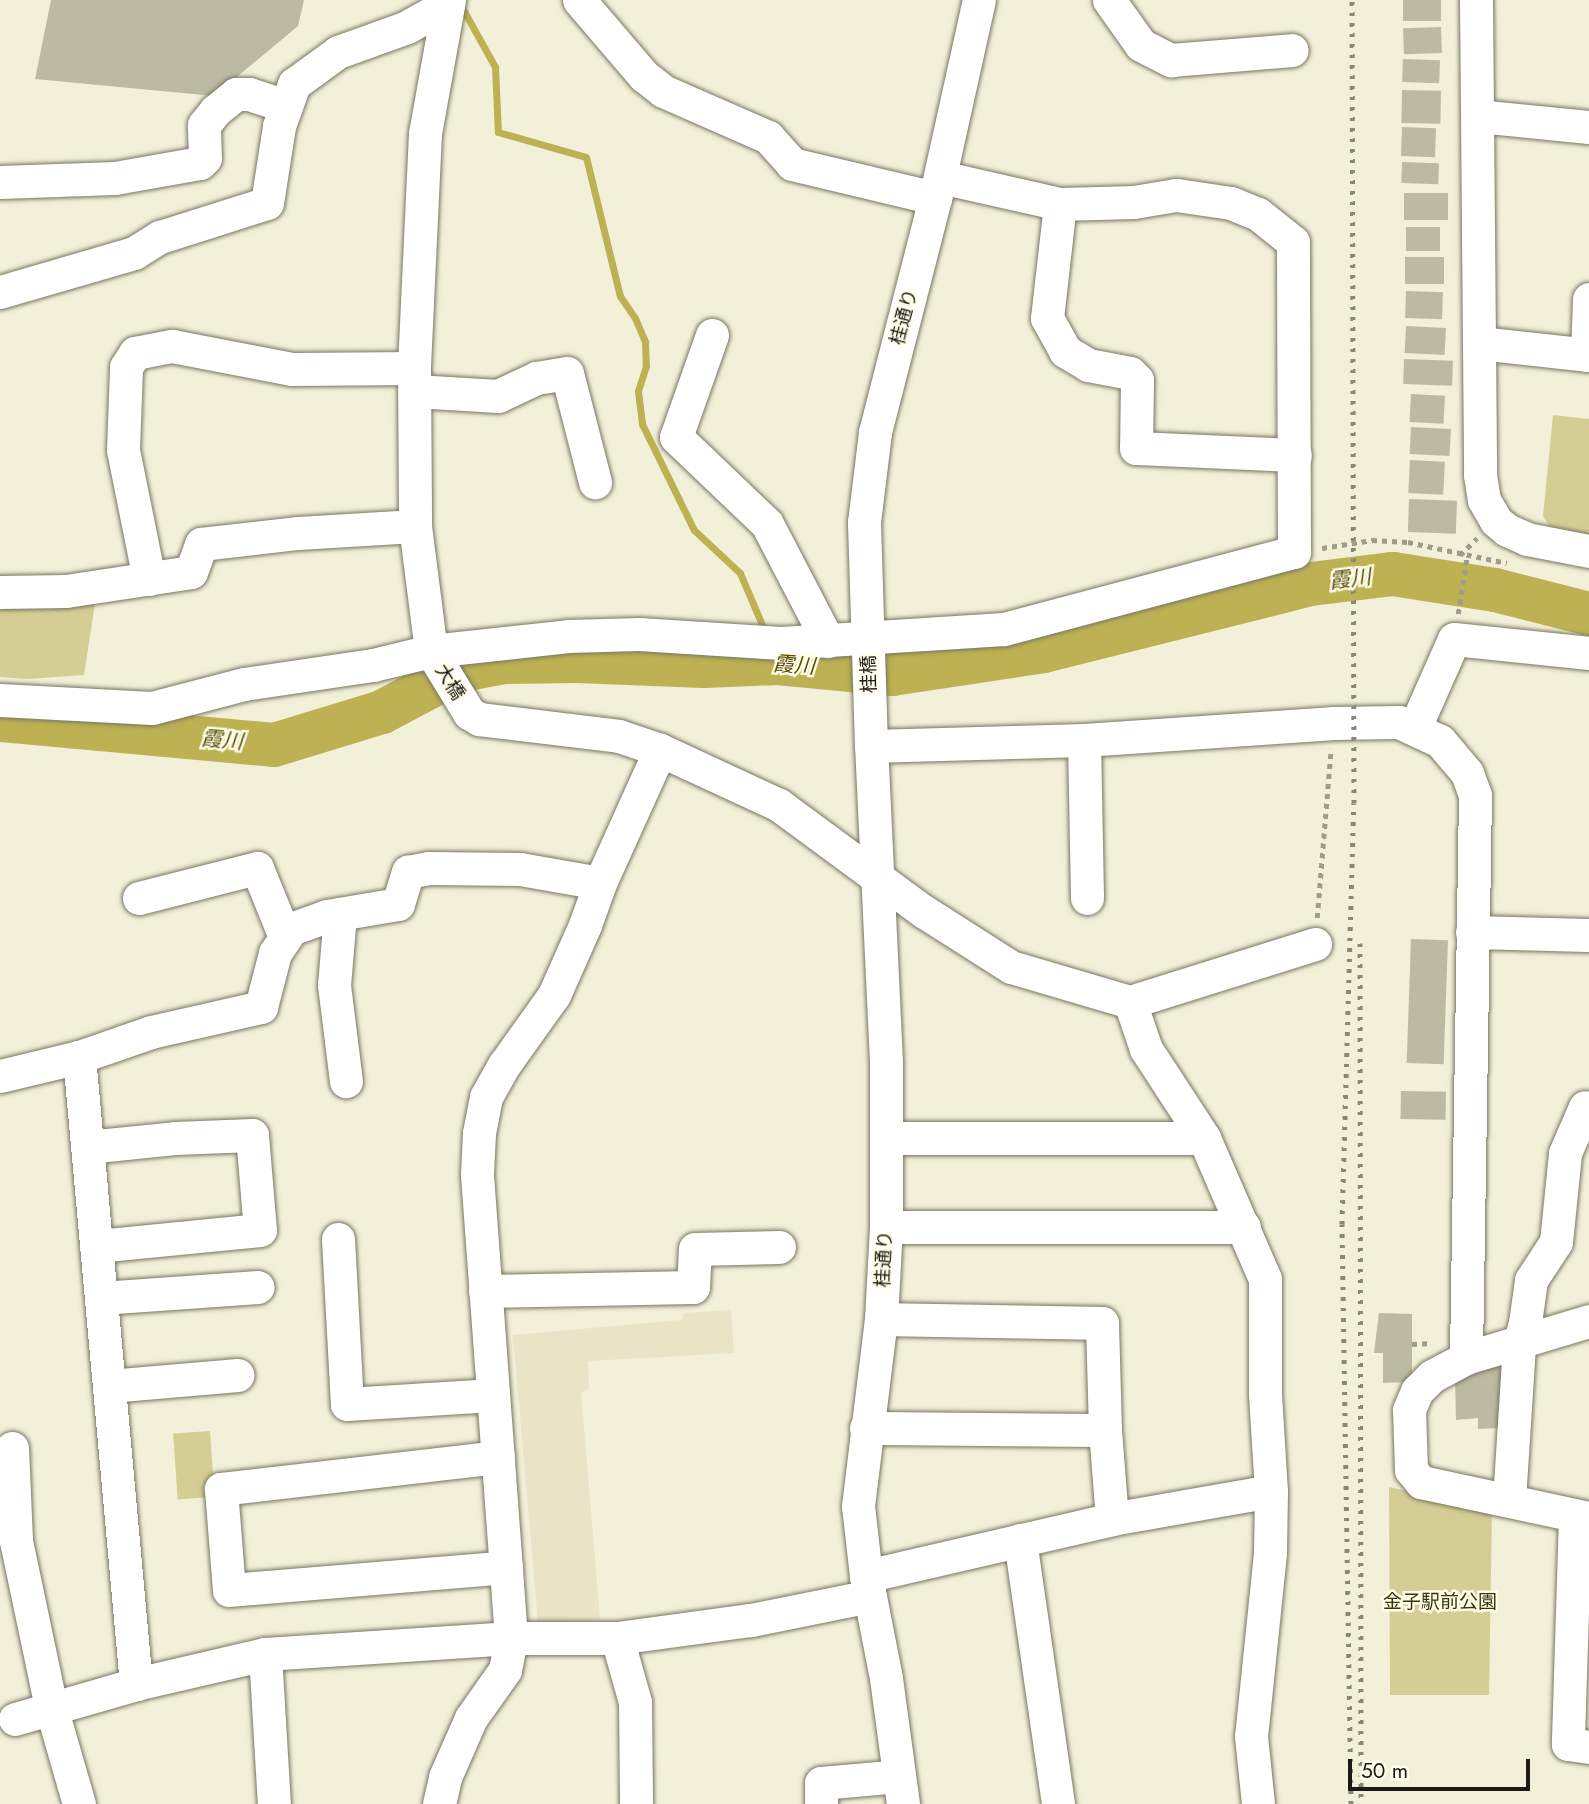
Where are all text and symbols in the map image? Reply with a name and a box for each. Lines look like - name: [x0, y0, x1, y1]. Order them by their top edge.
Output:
- street label: 桂通り: [886, 287, 922, 347]
- water label: 霞川: [1328, 564, 1372, 594]
- water label: 霞川: [772, 651, 816, 679]
- street label: 桂橋: [857, 655, 881, 693]
- street label: 大橋: [430, 660, 470, 704]
- water label: 霞川: [200, 726, 244, 754]
- street label: 桂通り: [871, 1230, 897, 1288]
- park label: 金子駅前公園: [1383, 1591, 1497, 1613]
- scale bar: [1351, 1744, 1533, 1788]
- text: 50 m: [1361, 1756, 1408, 1786]

